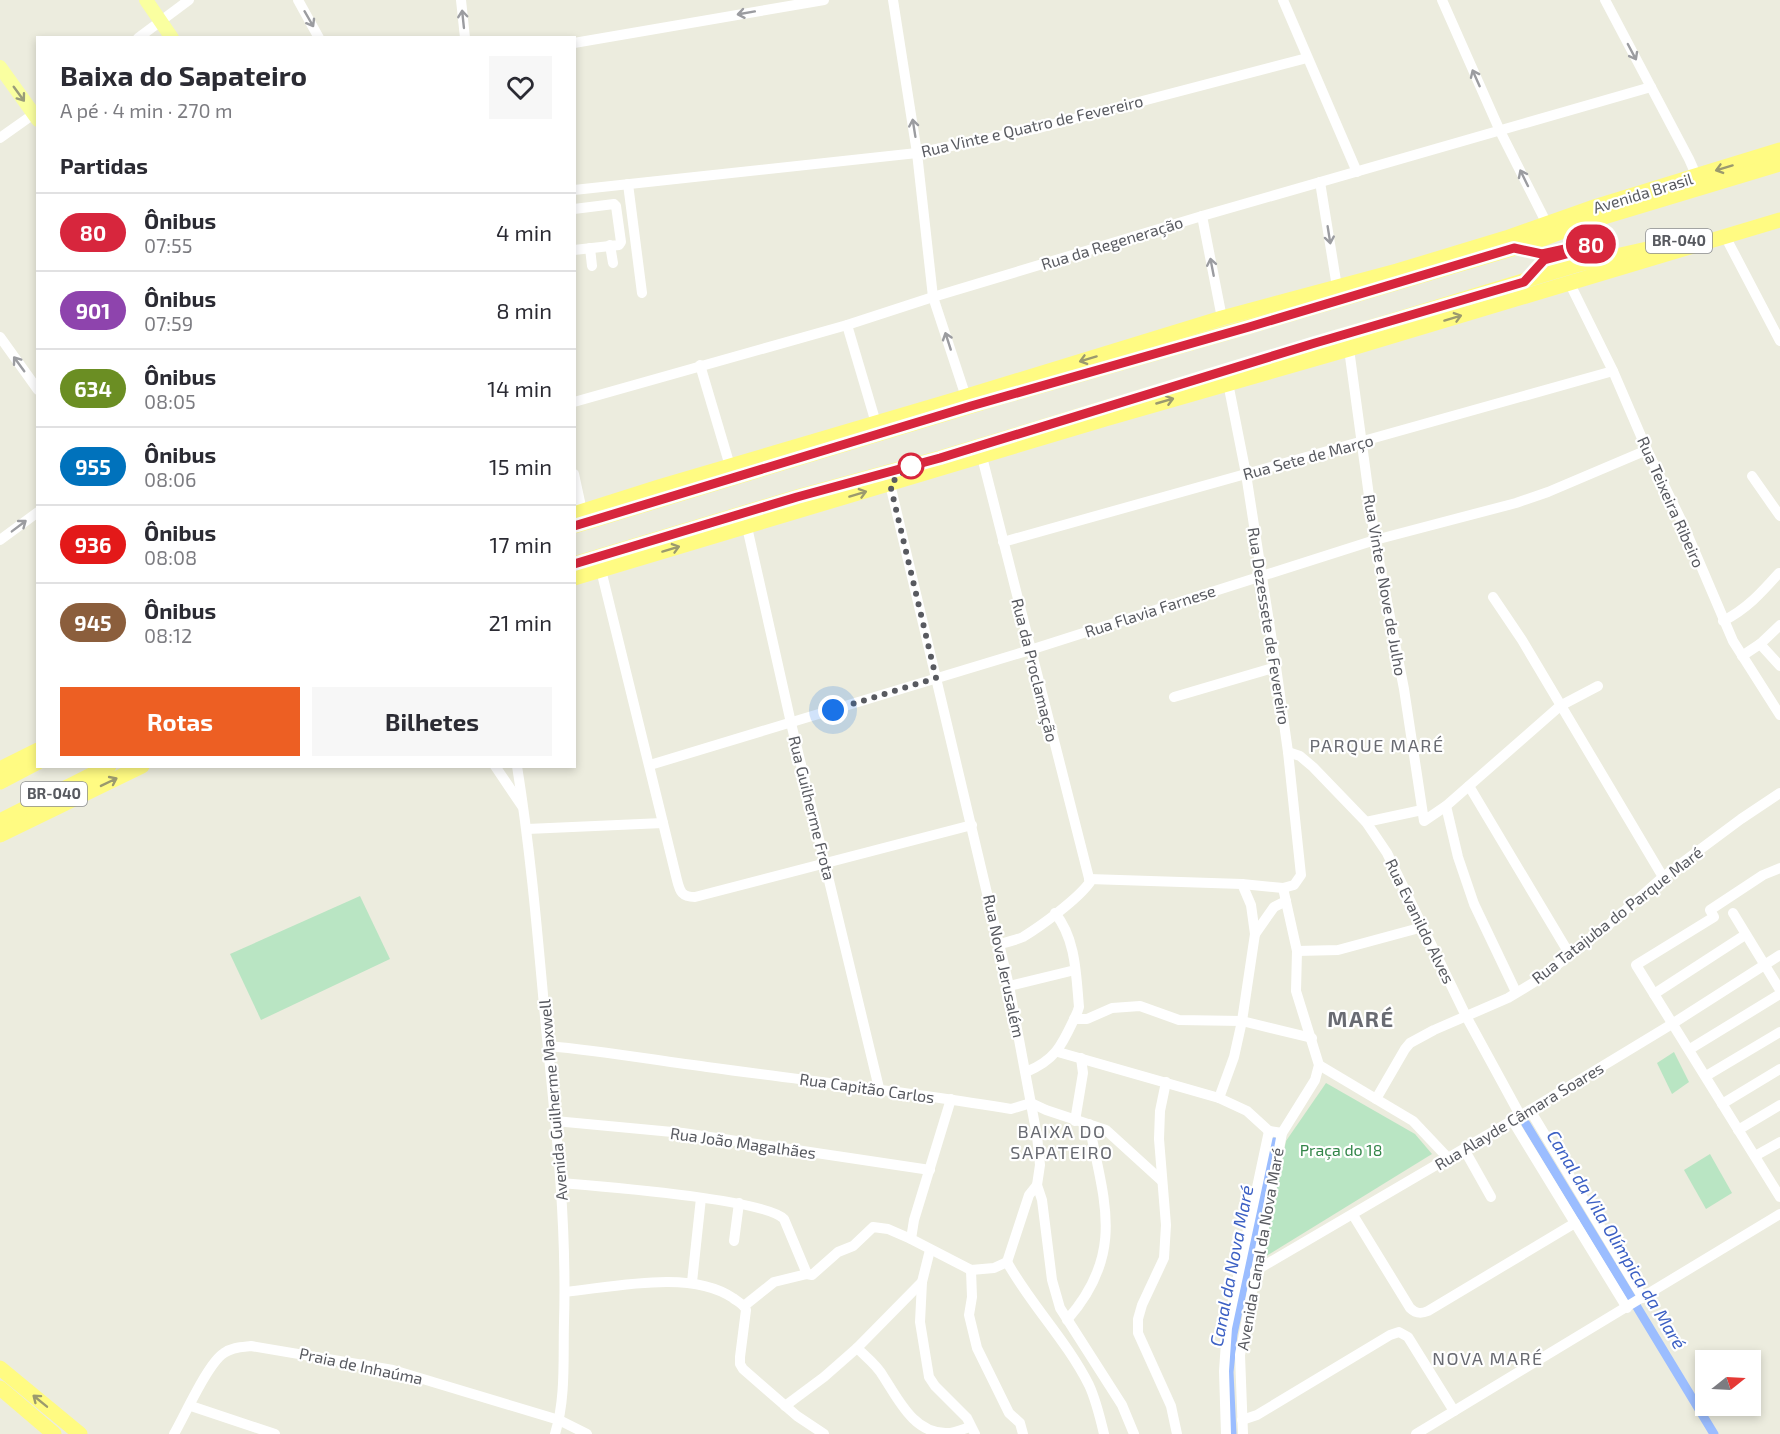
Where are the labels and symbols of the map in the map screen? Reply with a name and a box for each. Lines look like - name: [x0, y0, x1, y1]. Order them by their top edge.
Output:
- one-way arrow: [736, 8, 756, 19]
- one-way arrow: [457, 9, 468, 29]
- one-way arrow: [303, 10, 315, 27]
- one-way arrow: [1626, 43, 1638, 60]
- one-way arrow: [1470, 69, 1482, 87]
- one-way arrow: [13, 85, 25, 101]
- street label: Rua Vinte e Quatro de Fevereiro: [919, 91, 1145, 161]
- one-way arrow: [908, 119, 919, 139]
- one-way arrow: [1715, 163, 1734, 174]
- street label: Avenida Brasil: [1591, 168, 1695, 217]
- one-way arrow: [1517, 169, 1529, 187]
- street label: Rua da Regeneração: [1039, 212, 1185, 274]
- one-way arrow: [1324, 224, 1335, 244]
- line badge: 80: [1564, 224, 1618, 264]
- road number: BR-040: [1646, 229, 1712, 253]
- one-way arrow: [1206, 258, 1217, 277]
- one-way arrow: [1443, 312, 1462, 323]
- one-way arrow: [942, 332, 953, 351]
- one-way arrow: [1079, 354, 1098, 365]
- one-way arrow: [13, 356, 25, 372]
- one-way arrow: [1155, 395, 1174, 406]
- street label: Rua Sete de Março: [1241, 430, 1375, 484]
- street label: Rua Teixeira Ribeiro: [1634, 433, 1709, 570]
- unlabelled marker: [898, 453, 924, 479]
- one-way arrow: [848, 488, 867, 499]
- street label: Rua Vinte e Nove de Julho: [1360, 493, 1411, 677]
- one-way arrow: [10, 520, 26, 532]
- street label: Rua Dezessete de Fevereiro: [1244, 526, 1294, 726]
- one-way arrow: [661, 543, 680, 554]
- street label: Rua Flavia Farnese: [1082, 580, 1218, 641]
- street label: Rua da Proclamação: [1007, 596, 1063, 744]
- your location: [818, 695, 848, 725]
- street label: Rua Guilherme Frota: [785, 734, 840, 882]
- district label: PARQUE MARÉ: [1309, 734, 1445, 756]
- one-way arrow: [100, 776, 118, 788]
- road number: BR-040: [21, 782, 87, 806]
- street label: Rua Tatajuba do Parque Maré: [1528, 842, 1706, 988]
- street label: Rua Evanildo Alves: [1382, 855, 1459, 986]
- street label: Rua Nova Jerusalém: [980, 893, 1029, 1039]
- street label: Avenida Guilherme Maxwell: [534, 998, 571, 1202]
- district label: MARÉ: [1327, 1005, 1395, 1031]
- street label: Rua Alayde Câmara Soares: [1431, 1058, 1607, 1174]
- street label: Rua Capitão Carlos: [798, 1069, 936, 1106]
- district label: BAIXA DO SAPATEIRO: [1010, 1120, 1114, 1163]
- street label: Rua João Magalhães: [669, 1123, 817, 1162]
- water label: Canal da Vila Olímpica da Maré: [1543, 1126, 1691, 1353]
- park label: Praça do 18: [1300, 1140, 1382, 1160]
- street label: Avenida Canal da Nova Maré: [1233, 1146, 1287, 1352]
- water label: Canal da Nova Maré: [1206, 1183, 1258, 1349]
- street label: Praia de Inhaúma: [298, 1343, 425, 1388]
- district label: NOVA MARÉ: [1432, 1347, 1544, 1369]
- north arrow: [1695, 1350, 1761, 1416]
- one-way arrow: [32, 1395, 48, 1408]

